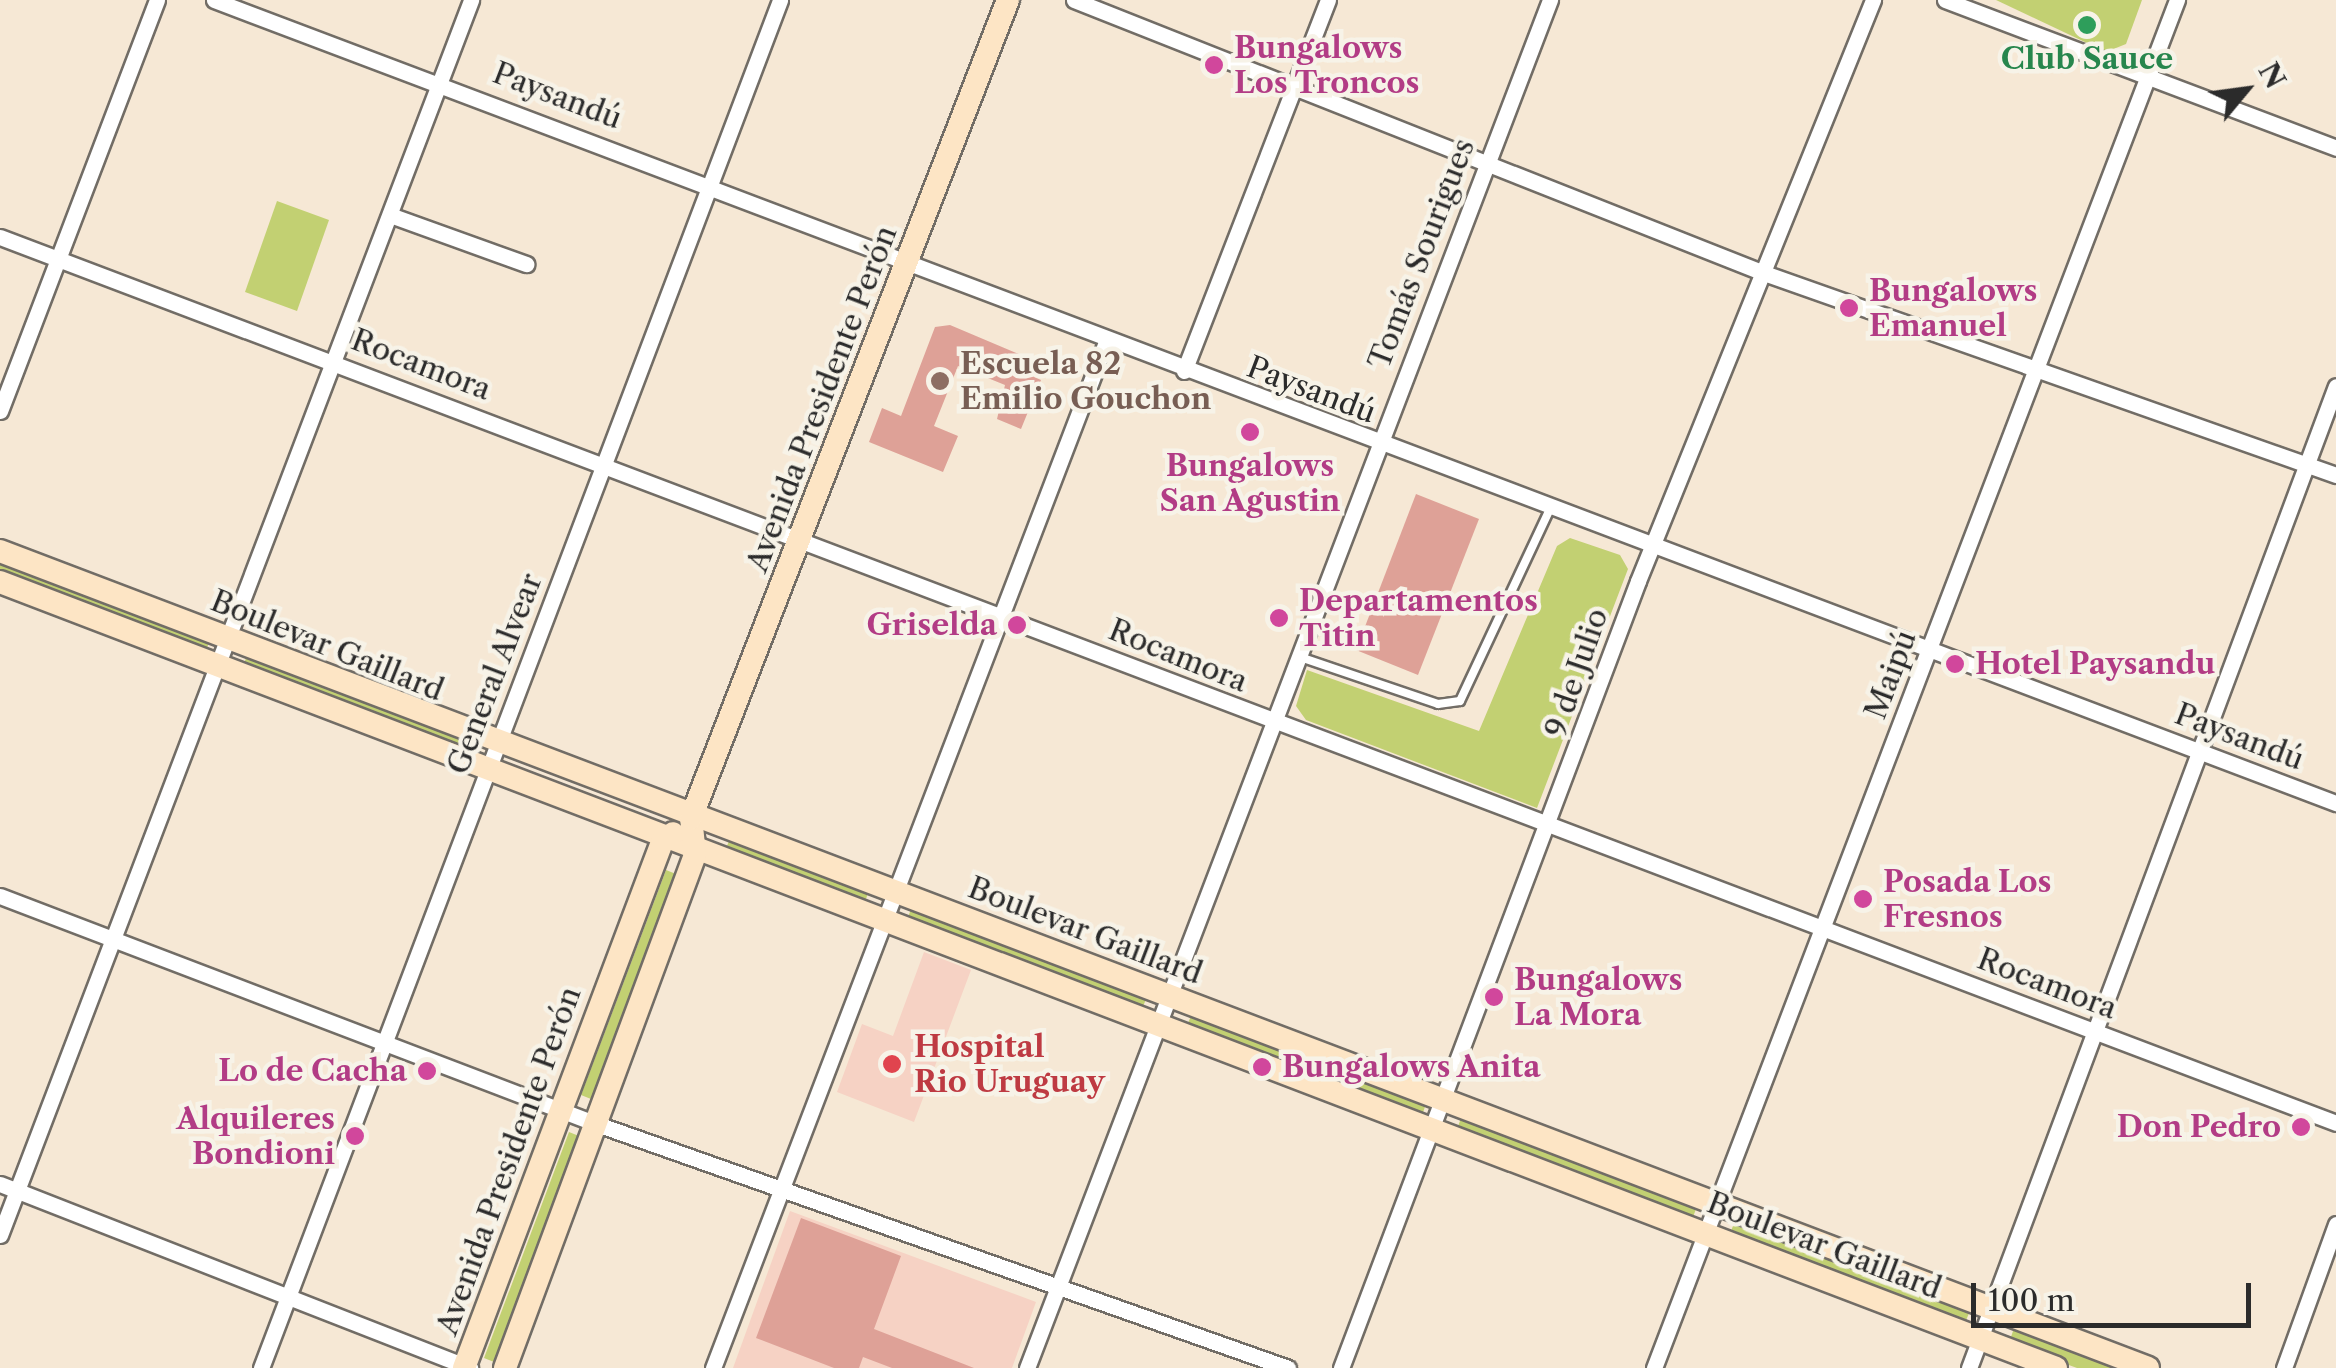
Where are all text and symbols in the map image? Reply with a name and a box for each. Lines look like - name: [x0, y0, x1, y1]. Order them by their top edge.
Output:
- marker: Club Sauce: [2076, 14, 2098, 36]
- place label: Bungalows Los Troncos: [1234, 30, 1420, 100]
- north arrow: [2196, 40, 2296, 140]
- place label: Club Sauce: [2001, 41, 2173, 77]
- marker: Bungalows Los Troncos: [1203, 54, 1225, 76]
- street label: Paysandú: [488, 55, 626, 137]
- text: N: [2251, 57, 2293, 94]
- street label: Tomás Sourigues: [1362, 134, 1482, 374]
- street label: Avenida Presidente Perón: [739, 221, 905, 577]
- place label: Bungalows Emanuel: [1869, 273, 2037, 344]
- marker: Bungalows Emanuel: [1838, 297, 1860, 319]
- street label: Rocamora: [346, 322, 496, 408]
- place label: Escuela 82 Emilio Gouchon: [960, 346, 1211, 416]
- street label: Paysandú: [1242, 349, 1380, 431]
- marker: Escuela 82 Emilio Gouchon: [929, 370, 951, 392]
- marker: Bungalows San Agustin: [1239, 421, 1261, 443]
- place label: Bungalows San Agustin: [1159, 448, 1341, 518]
- street label: General Alvear: [440, 568, 550, 780]
- street label: Boulevar Gaillard: [205, 583, 449, 709]
- place label: Departamentos Titin: [1299, 583, 1538, 654]
- street label: 9 de Julio: [1538, 604, 1616, 742]
- place label: Griselda: [866, 607, 997, 643]
- marker: Departamentos Titin: [1268, 607, 1290, 629]
- street label: Rocamora: [1103, 612, 1253, 700]
- marker: Griselda: [1006, 614, 1028, 636]
- street label: Maipú: [1858, 626, 1924, 724]
- place label: Hotel Paysandu: [1975, 646, 2215, 682]
- marker: Hotel Paysandu: [1944, 653, 1966, 675]
- street label: Paysandú: [2170, 696, 2308, 778]
- place label: Posada Los Fresnos: [1883, 864, 2052, 934]
- street label: Boulevar Gaillard: [963, 870, 1207, 992]
- marker: Posada Los Fresnos: [1852, 888, 1874, 910]
- street label: Rocamora: [1972, 941, 2122, 1027]
- place label: Bungalows La Mora: [1514, 962, 1682, 1032]
- street label: Avenida Presidente Perón: [429, 982, 589, 1340]
- marker: Bungalows La Mora: [1483, 986, 1505, 1008]
- place label: Hospital Rio Uruguay: [914, 1029, 1105, 1100]
- place label: Bungalows Anita: [1282, 1049, 1542, 1085]
- marker: Hospital Rio Uruguay: [879, 1051, 905, 1077]
- place label: Lo de Cacha: [218, 1053, 407, 1089]
- marker: Bungalows Anita: [1251, 1056, 1273, 1078]
- marker: Lo de Cacha: [416, 1060, 438, 1082]
- place label: Alquileres Bondioni: [176, 1101, 335, 1172]
- place label: Don Pedro: [2117, 1109, 2281, 1145]
- marker: Don Pedro: [2290, 1116, 2312, 1138]
- marker: Alquileres Bondioni: [344, 1125, 366, 1147]
- street label: Boulevar Gaillard: [1702, 1185, 1946, 1307]
- scale bar: [1976, 1263, 2256, 1325]
- text: 100 m: [1988, 1282, 2075, 1319]

